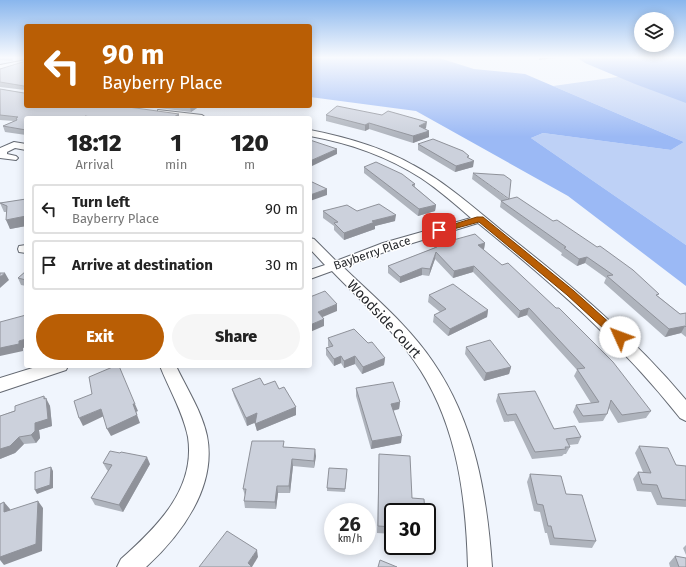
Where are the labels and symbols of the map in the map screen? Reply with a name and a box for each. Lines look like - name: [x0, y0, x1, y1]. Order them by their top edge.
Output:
- pin: [422, 213, 456, 247]
- street label: Bayberry Place: [332, 233, 412, 273]
- street label: Woodside Court: [343, 276, 425, 362]
- position arrow: [599, 316, 641, 358]
- speed limit sign: 30: [384, 503, 436, 555]

